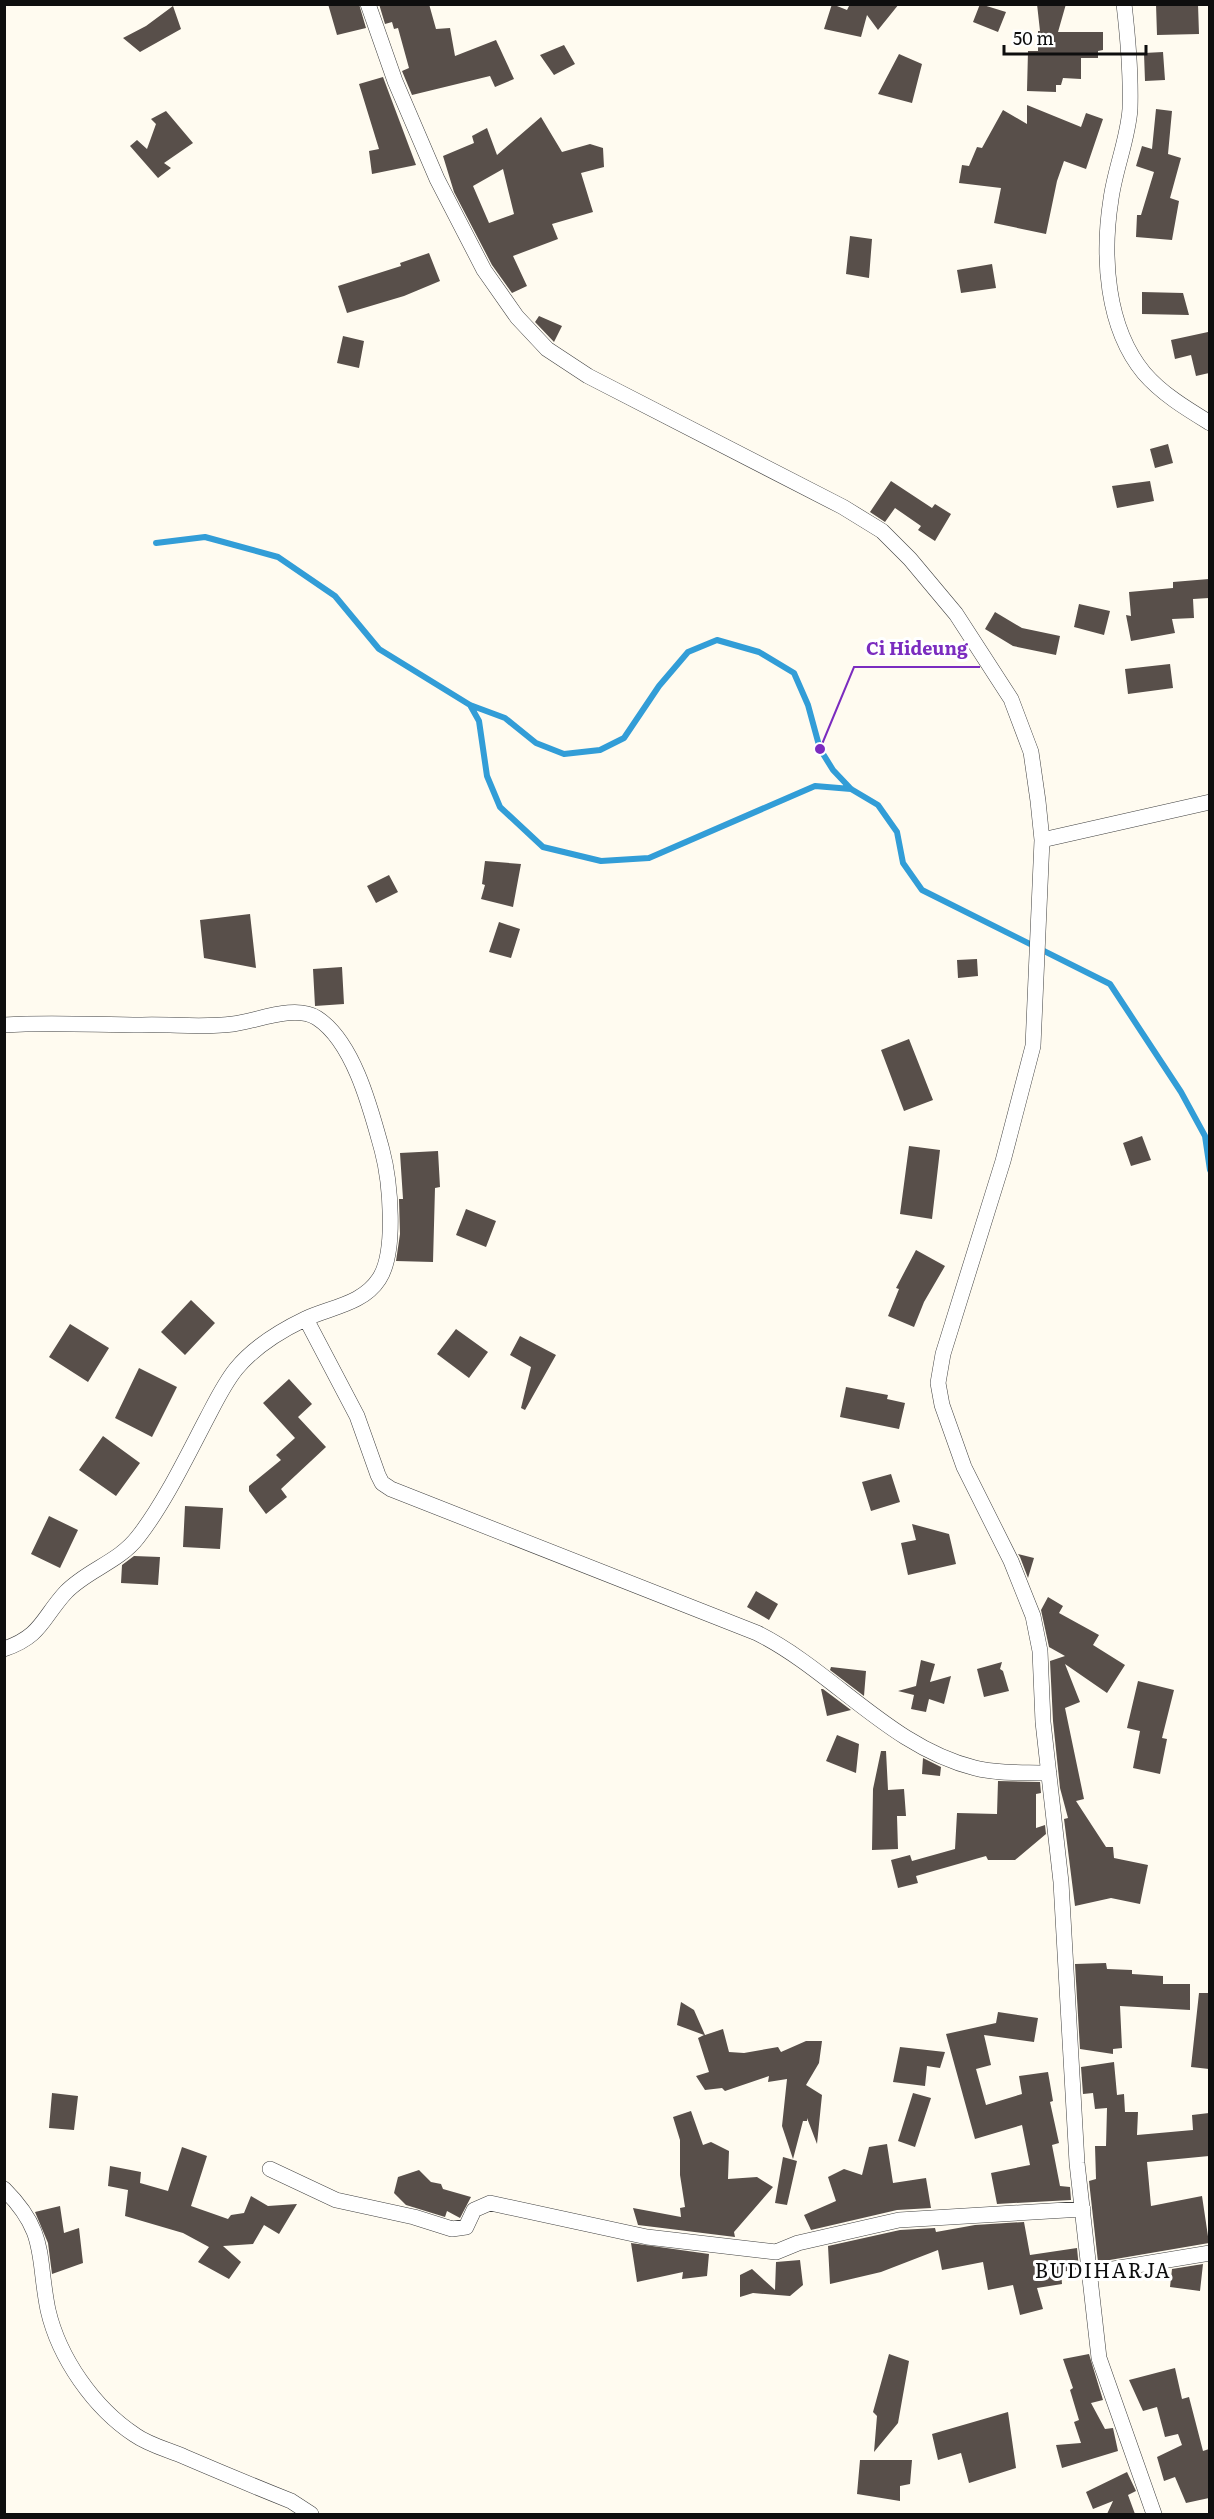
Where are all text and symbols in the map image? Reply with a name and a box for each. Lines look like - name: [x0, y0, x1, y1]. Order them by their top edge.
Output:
- scale bar: [1004, 18, 1146, 56]
- text: 50 m: [1013, 24, 1054, 51]
- callout: Ci Hideung: [854, 631, 980, 667]
- text: Ci Hideung: [866, 634, 969, 661]
- district label: BUDIHARJA: [1035, 2254, 1171, 2284]

